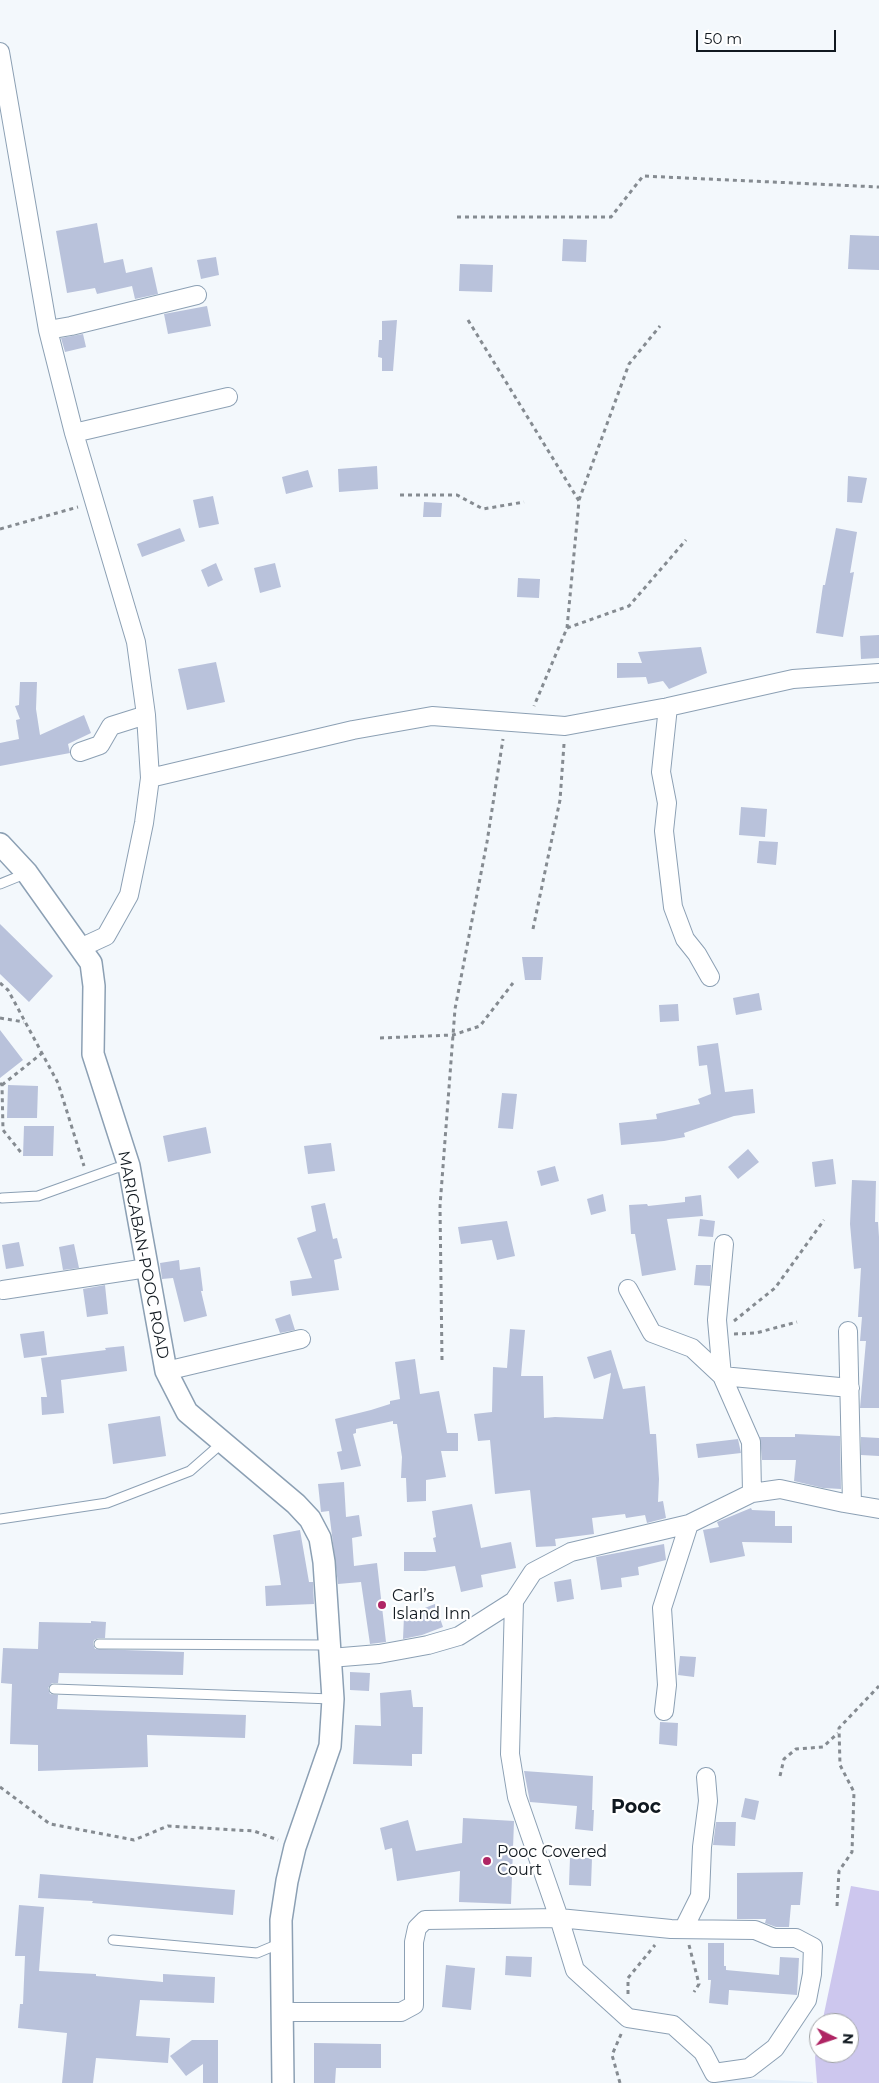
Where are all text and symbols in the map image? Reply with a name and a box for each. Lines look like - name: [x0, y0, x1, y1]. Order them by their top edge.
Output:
- scale bar: [699, 20, 839, 52]
- text: 50 m: [704, 29, 742, 48]
- street label: MARICABAN-POOC ROAD: [113, 1149, 173, 1361]
- place label: Carl’s Island Inn: [392, 1586, 471, 1624]
- marker: Carl’s Island Inn: [376, 1599, 388, 1611]
- district label: Pooc: [611, 1796, 661, 1818]
- place label: Pooc Covered Court: [497, 1842, 607, 1880]
- marker: Pooc Covered Court: [481, 1855, 493, 1867]
- north arrow: [809, 2013, 859, 2063]
- text: N: [839, 2033, 857, 2045]

